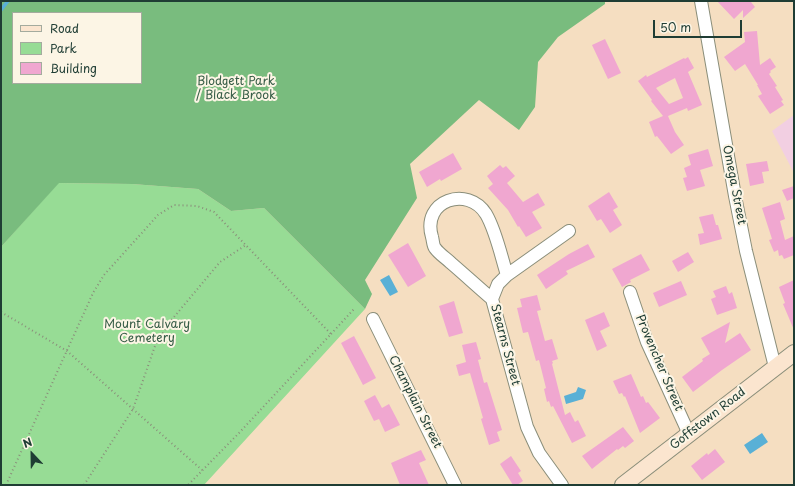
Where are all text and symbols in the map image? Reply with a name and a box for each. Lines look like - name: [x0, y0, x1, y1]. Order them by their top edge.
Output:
- legend: [12, 12, 142, 84]
- scale bar: [655, 12, 744, 38]
- text: 50 m: [660, 18, 691, 36]
- text: Road: [50, 19, 79, 37]
- text: Park: [50, 39, 77, 57]
- text: Building: [50, 59, 97, 77]
- park label: Blodgett Park / Black Brook: [196, 75, 276, 103]
- street label: Omega Street: [719, 144, 749, 226]
- street label: Stearns Street: [487, 303, 523, 387]
- street label: Provencher Street: [632, 313, 686, 413]
- park label: Mount Calvary Cemetery: [104, 318, 190, 346]
- street label: Champlain Street: [385, 353, 445, 451]
- street label: Goffstown Road: [667, 385, 749, 453]
- text: N: [20, 433, 35, 452]
- north arrow: [12, 434, 52, 474]

